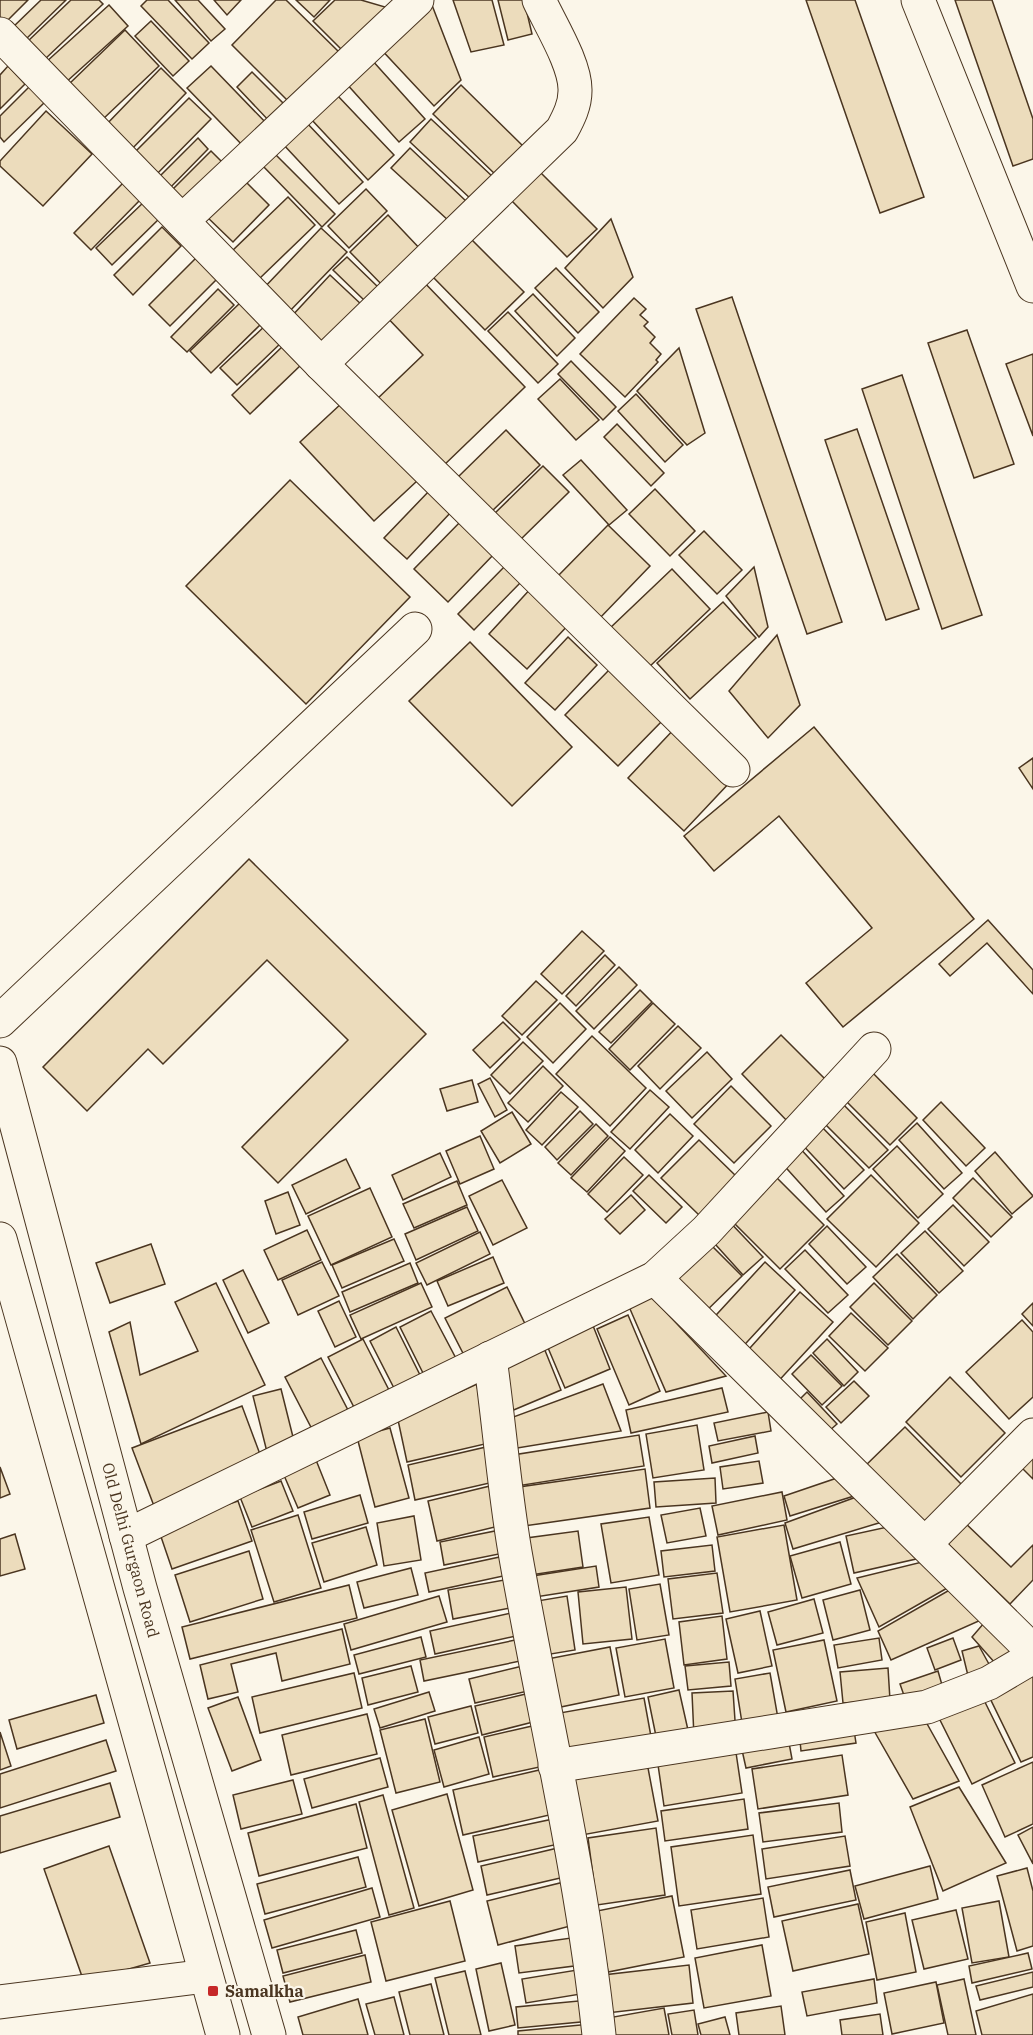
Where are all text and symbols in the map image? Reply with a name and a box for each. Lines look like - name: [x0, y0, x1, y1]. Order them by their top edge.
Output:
- street label: Old Delhi Gurgaon Road: [98, 1460, 164, 1640]
- place label: Samalkha: [225, 1981, 304, 2001]
- marker: Samalkha: [206, 1984, 220, 1998]

